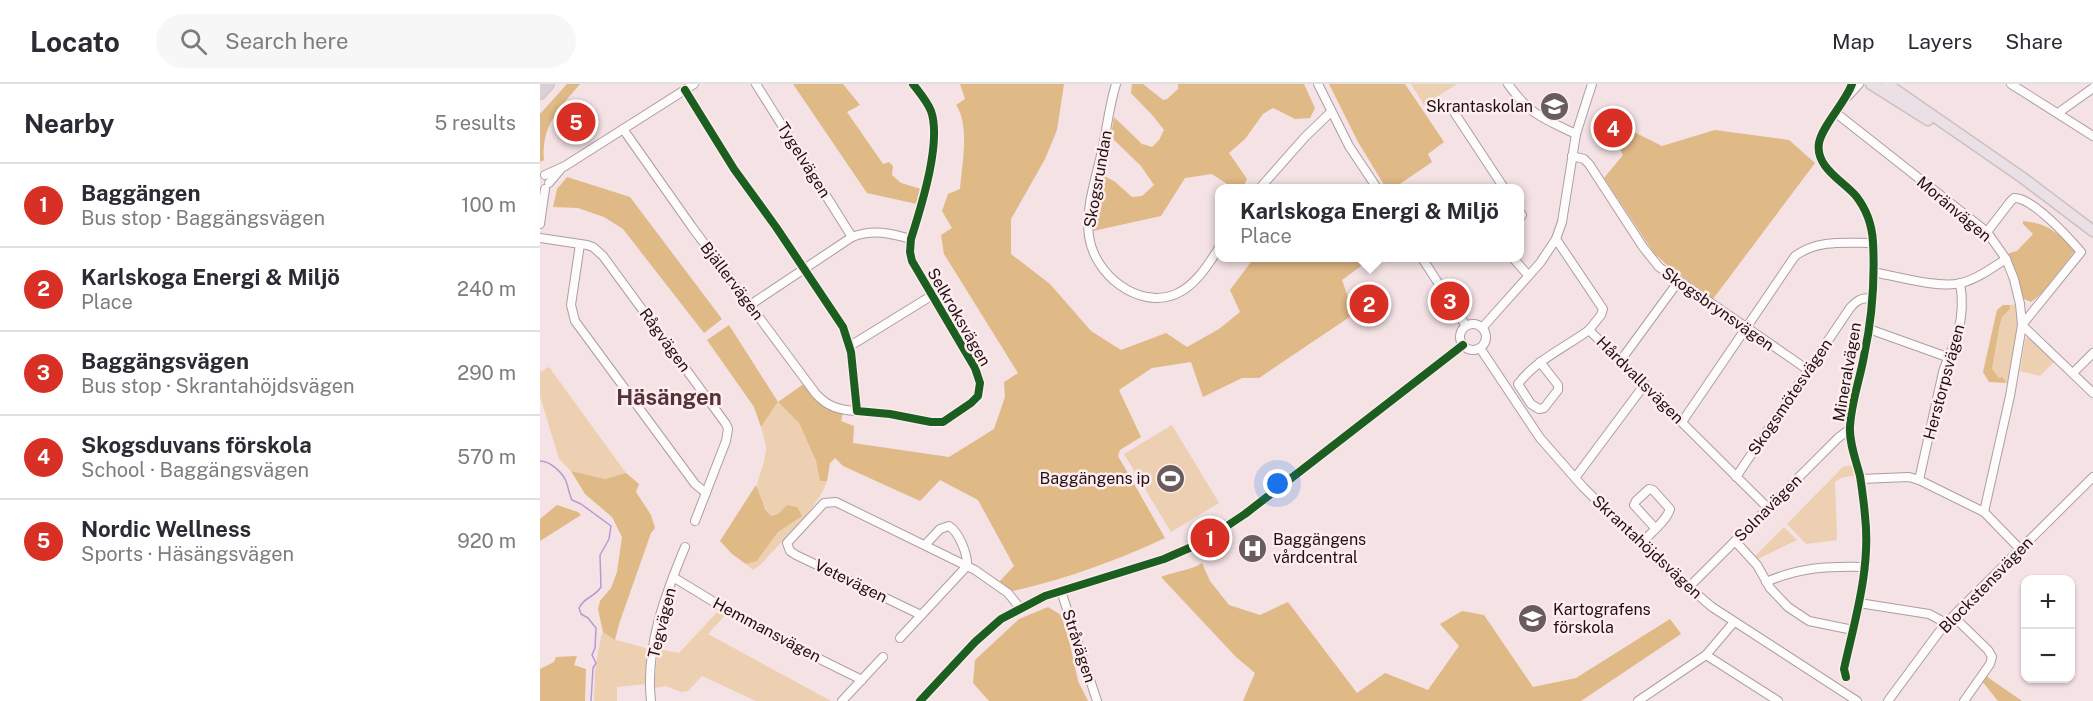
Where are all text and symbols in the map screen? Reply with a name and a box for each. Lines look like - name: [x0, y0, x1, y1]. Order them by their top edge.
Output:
- search box: [156, 14, 576, 68]
- text: Locato: [30, 25, 120, 58]
- icon: search: [177, 25, 210, 58]
- text: Search here: [225, 28, 348, 54]
- text: Map: [1832, 29, 1875, 54]
- text: Layers: [1908, 29, 1972, 54]
- text: Share: [2005, 29, 2063, 54]
- school or university icon: Skrantaskolan: [1538, 90, 1570, 122]
- place label: Skrantaskolan: [1426, 97, 1533, 116]
- pin: 5: [556, 99, 596, 144]
- pin: 4: [1594, 106, 1632, 150]
- text: Nearby: [24, 108, 114, 139]
- text: 5 results: [434, 111, 516, 135]
- street label: Tygelvägen: [773, 119, 835, 201]
- street label: Skogsrundan: [1080, 129, 1116, 229]
- street label: Moränvägen: [1913, 172, 1995, 246]
- text: Baggängen: [81, 180, 200, 206]
- popup: [1215, 184, 1524, 262]
- text: 1: [39, 193, 48, 217]
- text: 100 m: [461, 193, 516, 217]
- text: Karlskoga Energi & Miljö: [1240, 198, 1499, 224]
- text: Bus stop · Baggängsvägen: [81, 206, 325, 230]
- text: Place: [1240, 224, 1292, 248]
- street label: Bjällervägen: [696, 238, 768, 324]
- street label: Skogsbrynsvägen: [1658, 263, 1778, 355]
- text: Karlskoga Energi & Miljö: [81, 264, 340, 290]
- street label: Selkroksvägen: [923, 264, 995, 370]
- text: 2: [37, 277, 50, 301]
- text: 240 m: [457, 277, 516, 301]
- pin: 3: [1430, 278, 1470, 324]
- pin: 2: [1350, 282, 1388, 326]
- text: Place: [81, 290, 133, 314]
- street label: Rågvägen: [636, 304, 694, 376]
- street label: Mineralvägen: [1829, 321, 1865, 423]
- street label: Herstorpsvägen: [1919, 322, 1969, 442]
- street label: Hårdvallsvägen: [1592, 332, 1688, 428]
- street label: Skogsmötesvägen: [1744, 335, 1836, 459]
- text: Baggängsvägen: [81, 348, 249, 374]
- text: 3: [37, 361, 50, 385]
- text: 290 m: [457, 361, 516, 385]
- text: Bus stop · Skrantahöjdsvägen: [81, 374, 355, 398]
- district label: Häsängen: [616, 384, 722, 410]
- text: Skogsduvans förskola: [81, 432, 312, 458]
- text: 4: [37, 445, 50, 469]
- text: 570 m: [457, 445, 516, 469]
- text: School · Baggängsvägen: [81, 458, 309, 482]
- sports icon: Baggängens ip: [1155, 462, 1187, 494]
- place label: Baggängens ip: [1039, 469, 1150, 488]
- your location: [1263, 469, 1292, 498]
- street label: Solnavägen: [1731, 471, 1805, 545]
- street label: Skrantahöjdsvägen: [1588, 491, 1706, 603]
- text: Nordic Wellness: [81, 516, 251, 542]
- pin: 1: [1190, 516, 1230, 560]
- text: 5: [37, 529, 50, 553]
- text: 920 m: [457, 529, 516, 553]
- place label: Baggängens vårdcentral: [1273, 530, 1366, 567]
- hospital icon: Baggängens vårdcentral: [1236, 532, 1268, 564]
- street label: Blockstensvägen: [1935, 533, 2037, 637]
- text: Sports · Häsängsvägen: [81, 542, 294, 566]
- street label: Vetevägen: [812, 555, 890, 607]
- map controls: [2021, 575, 2075, 683]
- button: +: [2021, 575, 2075, 629]
- street label: Tegvägen: [644, 586, 680, 660]
- street label: Hemmansvägen: [710, 594, 824, 666]
- place label: Kartografens förskola: [1553, 600, 1651, 637]
- school or university icon: Kartografens förskola: [1516, 602, 1548, 634]
- street label: Stråvägen: [1058, 607, 1100, 685]
- button: −: [2021, 629, 2075, 683]

